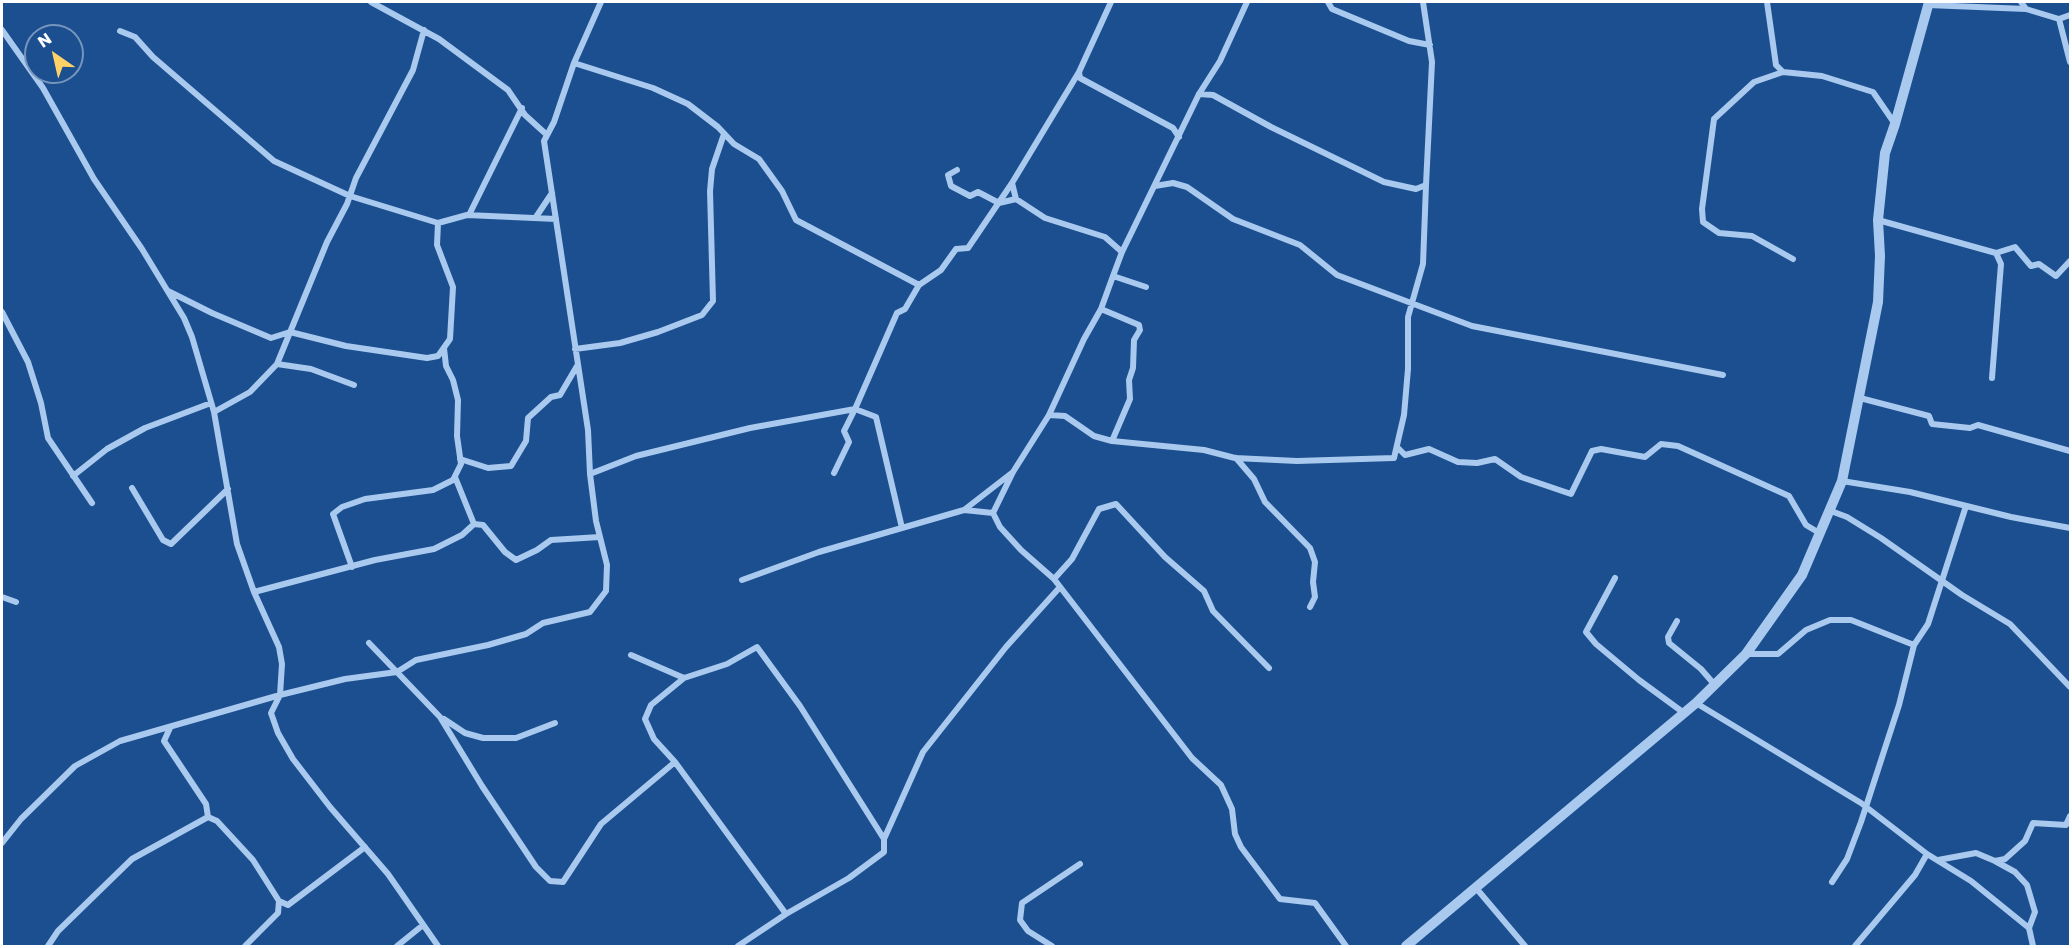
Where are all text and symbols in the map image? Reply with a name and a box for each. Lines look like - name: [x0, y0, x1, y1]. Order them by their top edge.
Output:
- north arrow: [24, 24, 84, 84]
- text: N: [33, 27, 56, 53]

